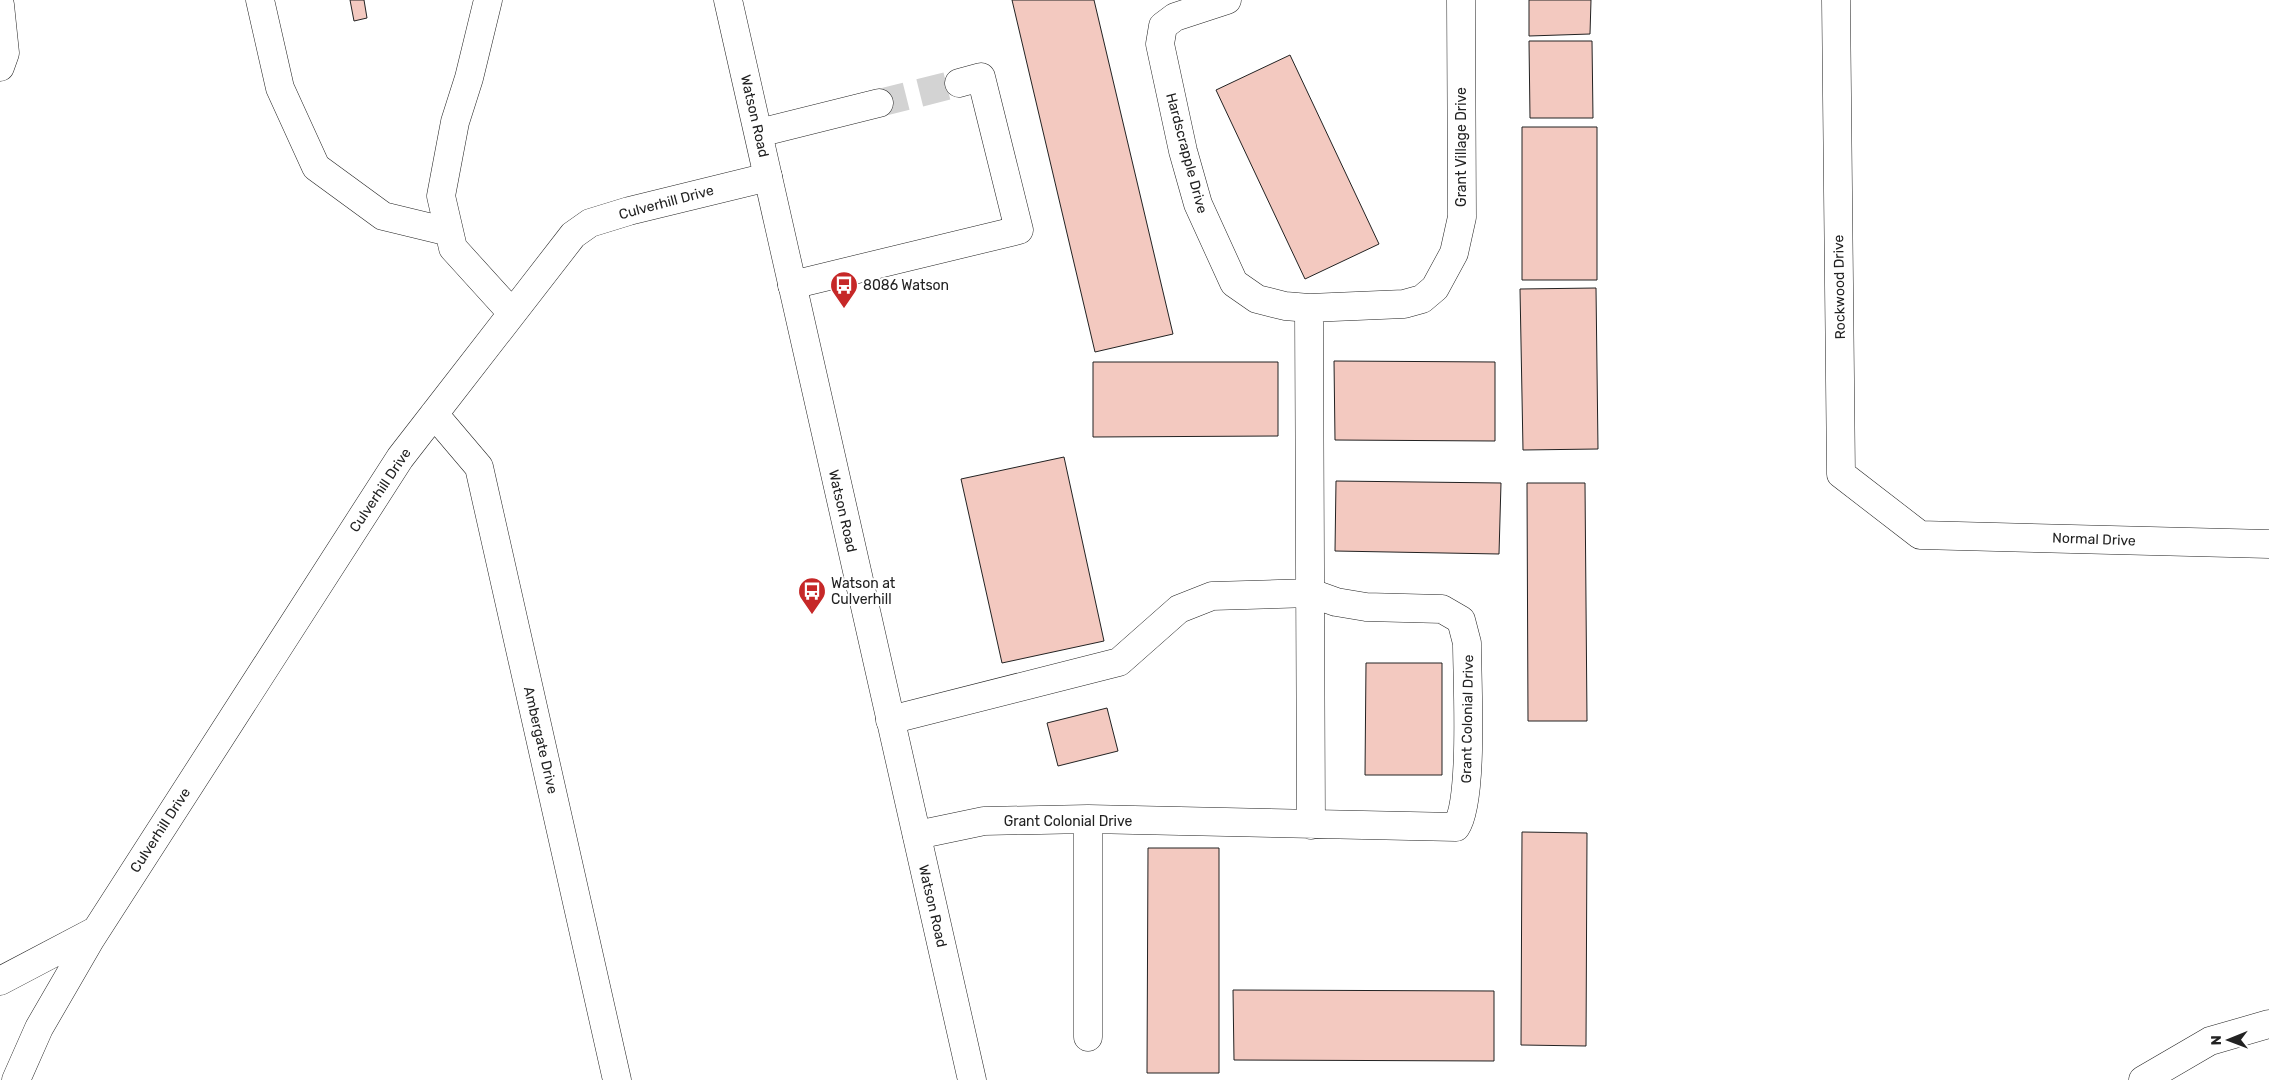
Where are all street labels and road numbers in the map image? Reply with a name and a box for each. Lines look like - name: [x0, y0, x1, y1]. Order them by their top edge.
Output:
- street label: Watson Road: [737, 73, 772, 159]
- street label: Grant Village Drive: [1453, 87, 1470, 207]
- street label: Hardscrapple Drive: [1162, 91, 1211, 215]
- street label: Culverhill Drive: [617, 182, 716, 223]
- street label: Rockwood Drive: [1830, 234, 1849, 339]
- street label: Culverhill Drive: [346, 445, 415, 536]
- street label: Watson Road: [825, 468, 860, 554]
- street label: Normal Drive: [2052, 530, 2136, 549]
- street label: Grant Colonial Drive: [1458, 654, 1477, 783]
- street label: Ambergate Drive: [520, 685, 561, 796]
- street label: Culverhill Drive: [127, 785, 194, 876]
- street label: Grant Colonial Drive: [1004, 813, 1132, 830]
- street label: Watson Road: [915, 863, 950, 949]

